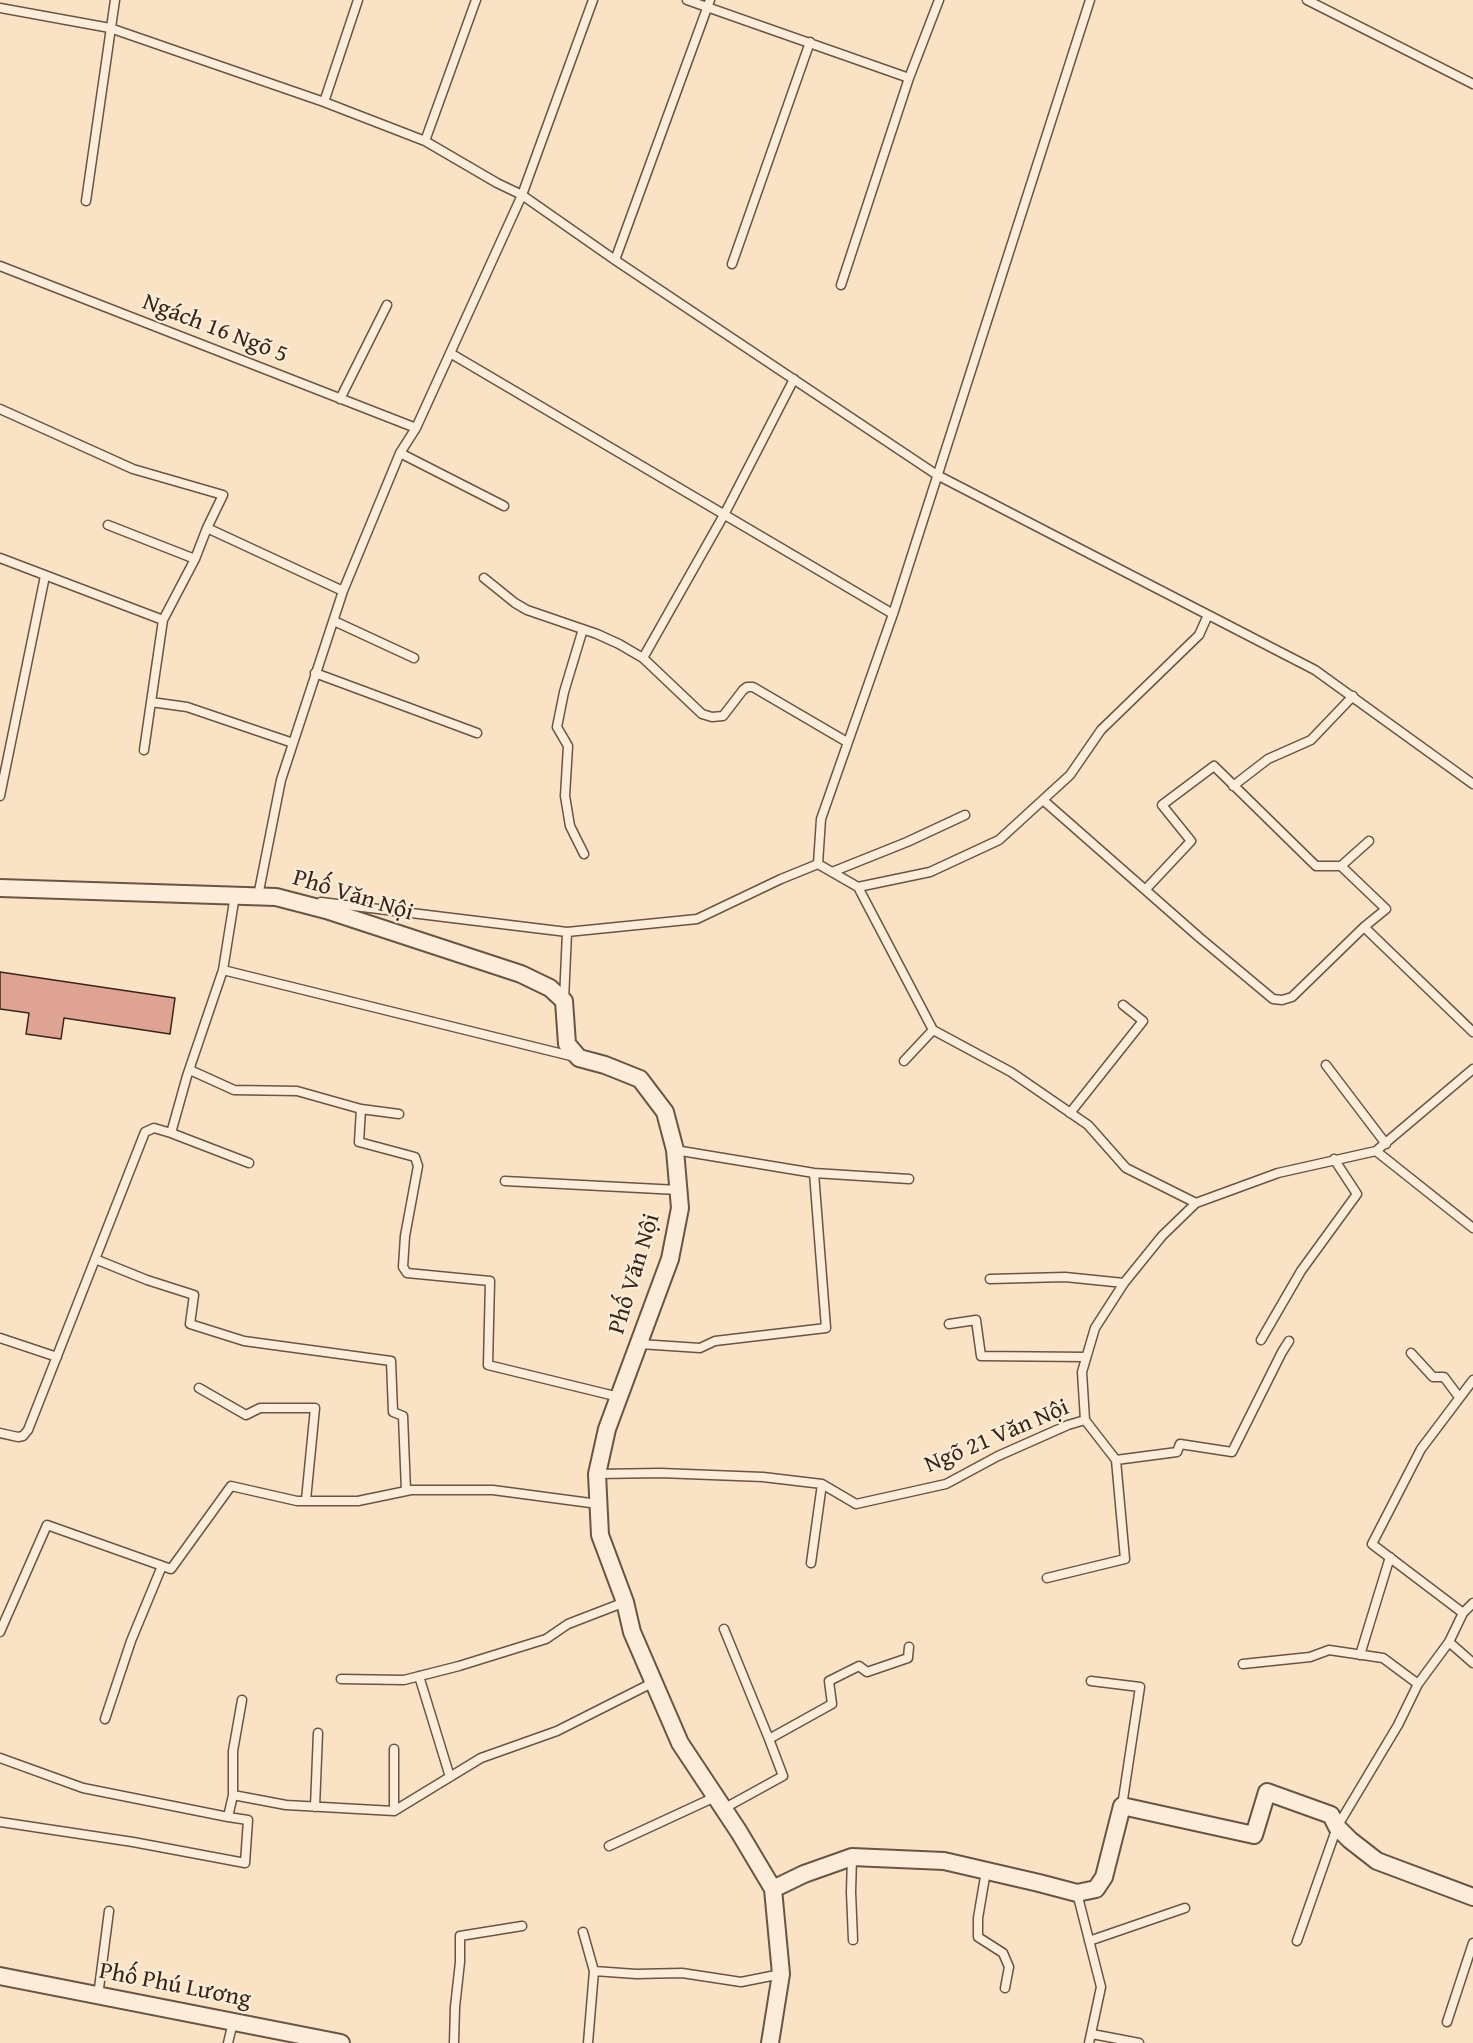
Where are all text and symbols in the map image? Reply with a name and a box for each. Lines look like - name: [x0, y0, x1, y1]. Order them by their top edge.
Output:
- street label: Ngách 16 Ngõ 5: [138, 288, 292, 370]
- street label: Phố Văn Nội: [289, 864, 417, 928]
- street label: Phố Văn Nội: [603, 1210, 667, 1338]
- street label: Ngõ 21 Văn Nội: [920, 1394, 1074, 1480]
- street label: Phố Phú Lương: [97, 1957, 253, 2015]

